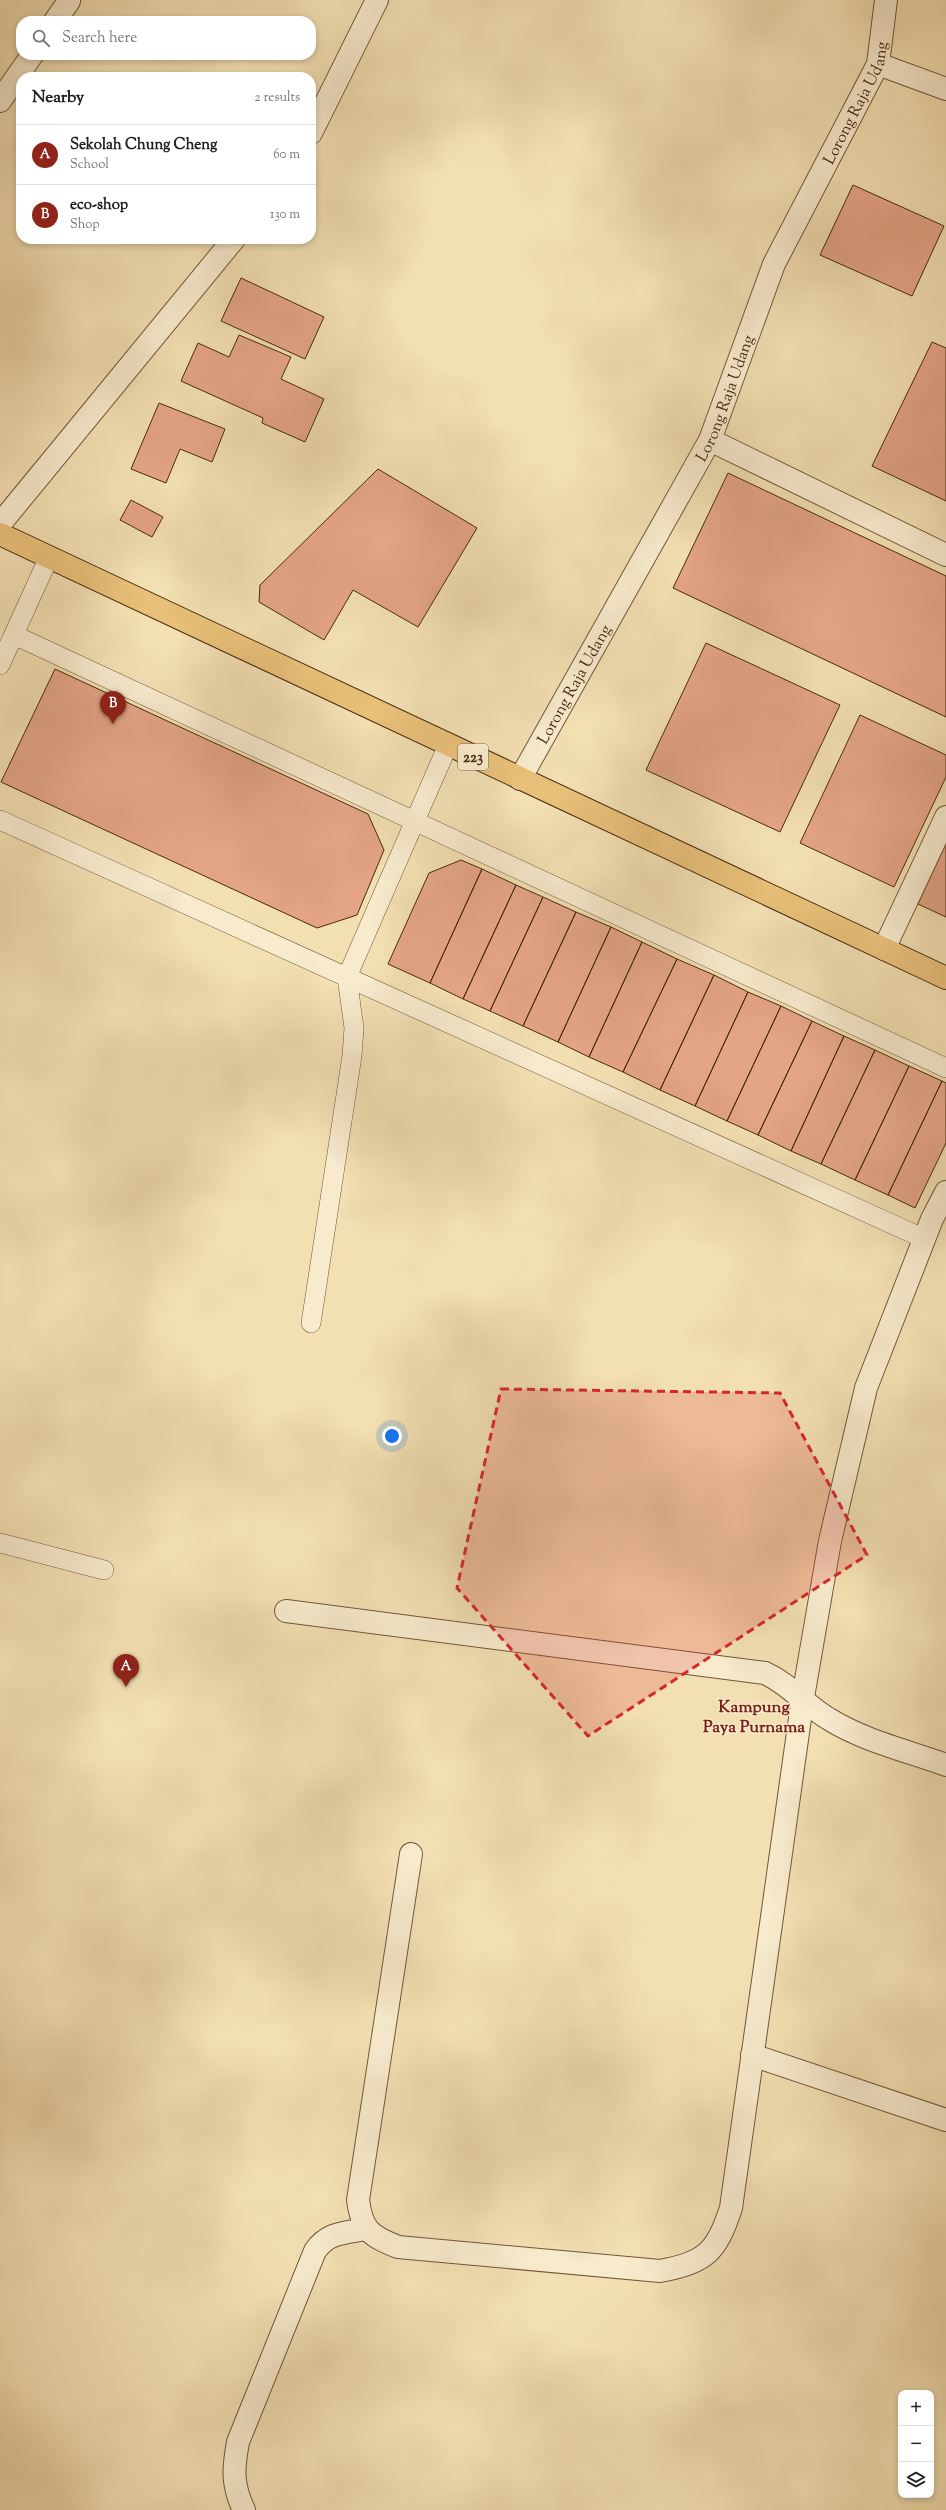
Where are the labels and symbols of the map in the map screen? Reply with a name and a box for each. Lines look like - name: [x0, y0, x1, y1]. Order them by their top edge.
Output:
- street label: Lorong Raja Udang: [819, 40, 895, 169]
- street label: Lorong Raja Udang: [691, 332, 761, 467]
- street label: Lorong Raja Udang: [533, 621, 618, 749]
- pin: B: [100, 691, 126, 724]
- road number: 223: [458, 744, 488, 770]
- your location: [382, 1426, 402, 1446]
- pin: A: [113, 1654, 139, 1687]
- district label: Kampung Paya Purnama: [703, 1696, 805, 1740]

